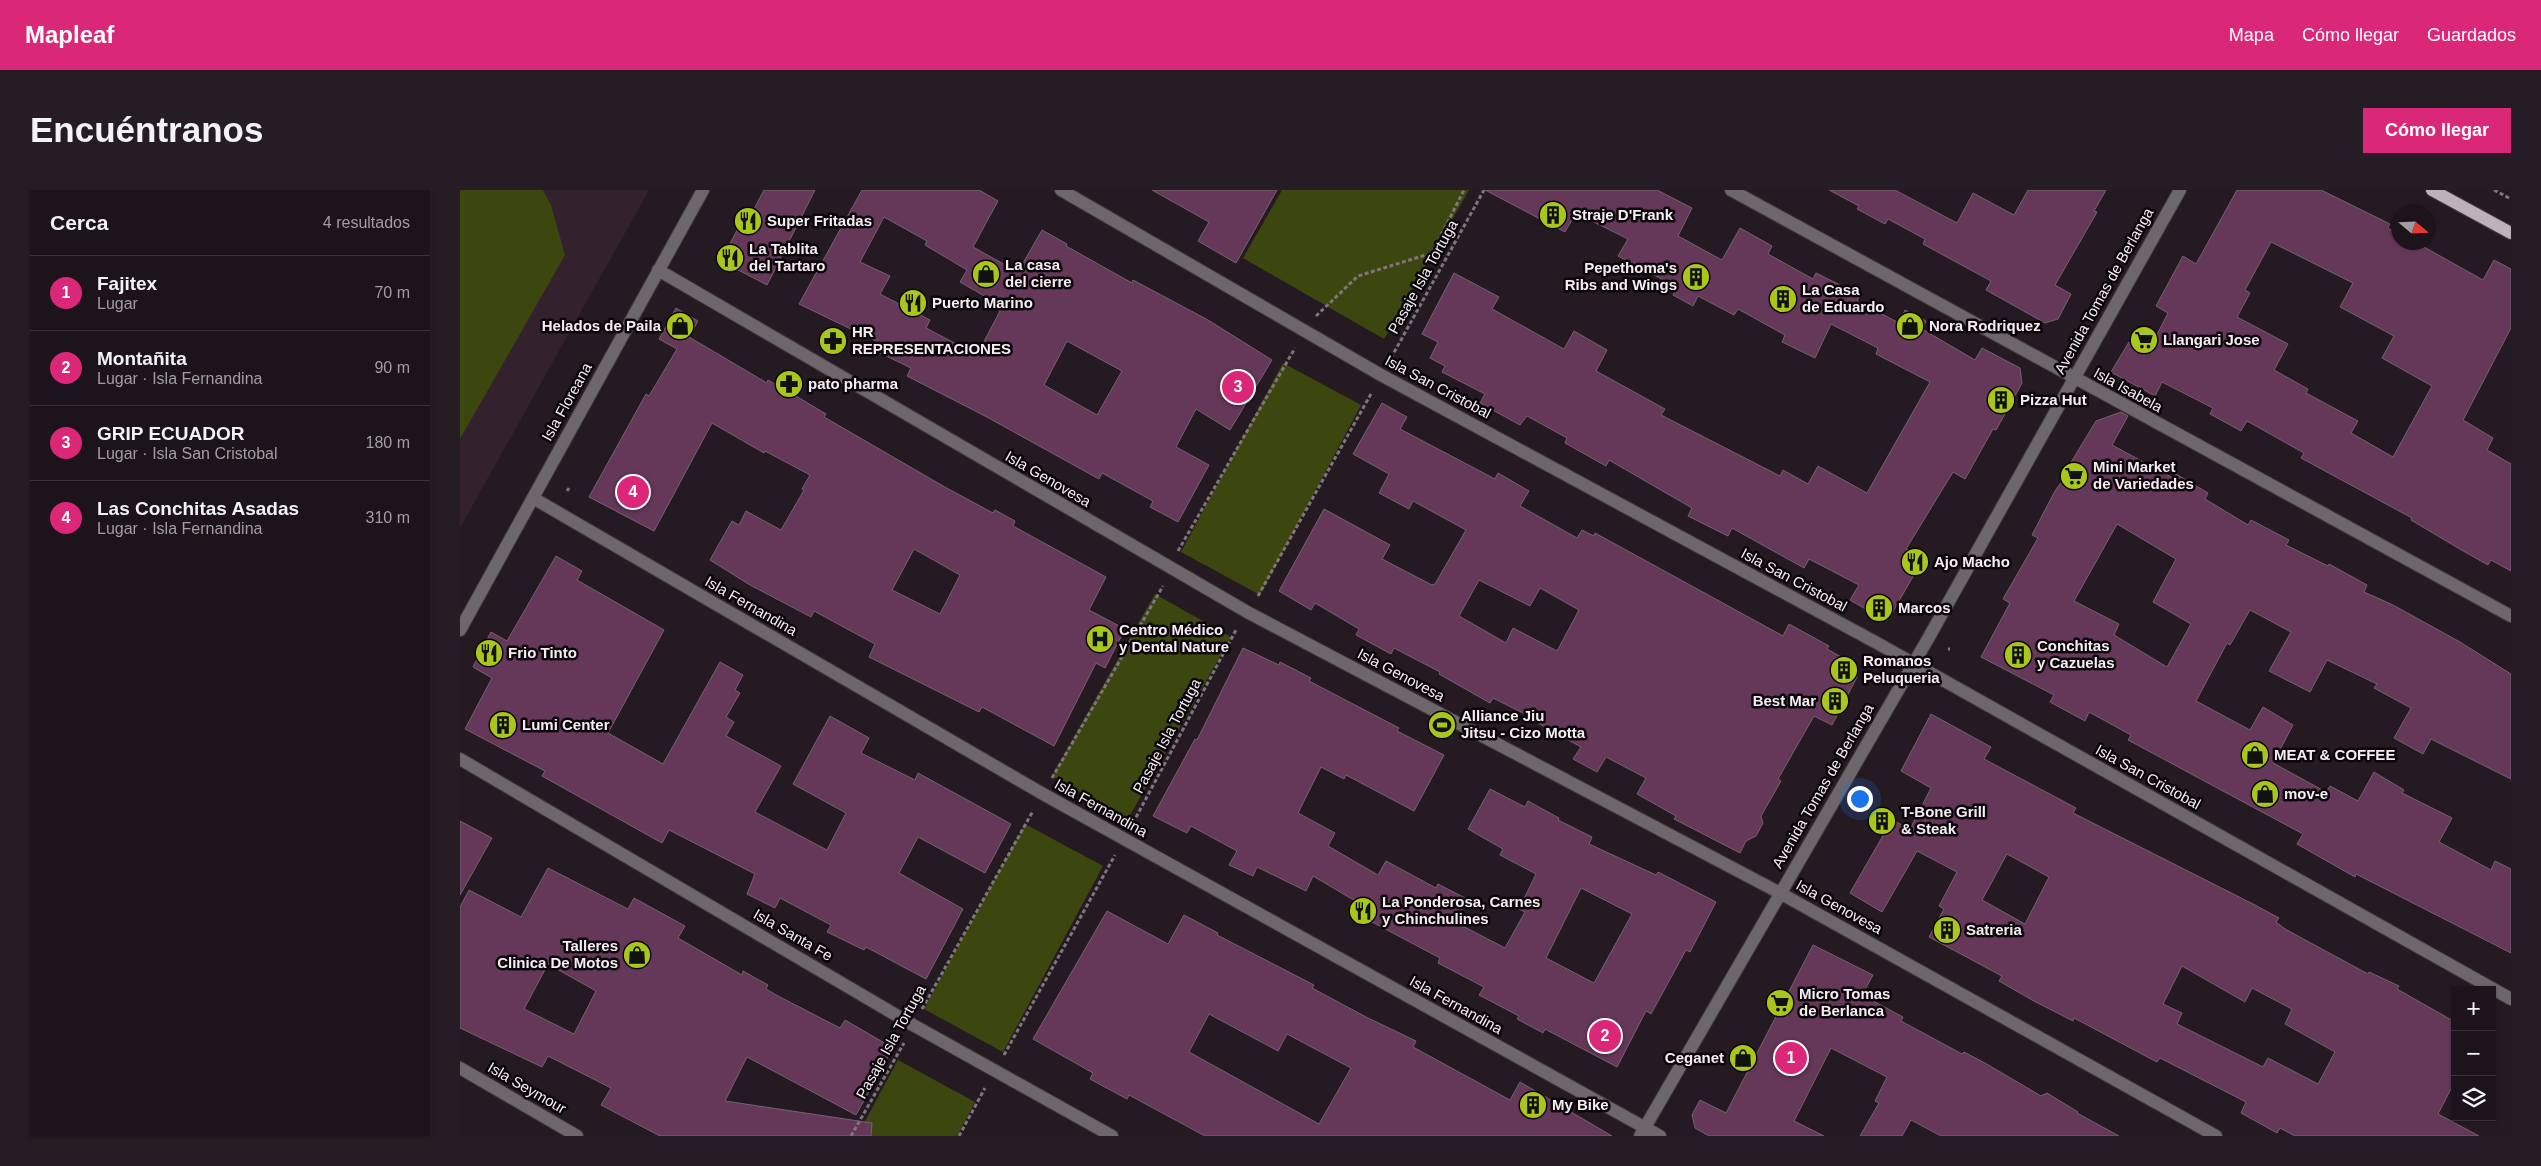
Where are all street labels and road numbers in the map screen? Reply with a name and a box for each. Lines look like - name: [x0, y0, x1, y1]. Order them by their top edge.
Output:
- street label: Avenida Tomas de Berlanga: [2051, 204, 2157, 377]
- street label: Pasaje Isla Tortuga: [1384, 216, 1461, 337]
- street label: Isla San Cristobal: [1382, 351, 1494, 422]
- street label: Isla Floreana: [538, 359, 595, 444]
- street label: Isla Isabela: [2091, 364, 2166, 416]
- street label: Isla Genovesa: [1002, 447, 1095, 510]
- street label: Isla San Cristobal: [1738, 544, 1850, 615]
- street label: Isla Fernandina: [702, 572, 801, 639]
- street label: Isla Genovesa: [1355, 645, 1448, 705]
- street label: Pasaje Isla Tortuga: [1129, 675, 1204, 796]
- street label: Avenida Tomas de Berlanga: [1768, 700, 1877, 871]
- street label: Isla San Cristobal: [2093, 741, 2204, 812]
- street label: Isla Fernandina: [1052, 775, 1151, 840]
- street label: Isla Genovesa: [1793, 876, 1886, 938]
- street label: Isla Santa Fe: [751, 905, 836, 964]
- street label: Isla Fernandina: [1407, 972, 1506, 1037]
- street label: Pasaje Isla Tortuga: [852, 981, 929, 1102]
- street label: Isla Seymour: [485, 1058, 569, 1117]

